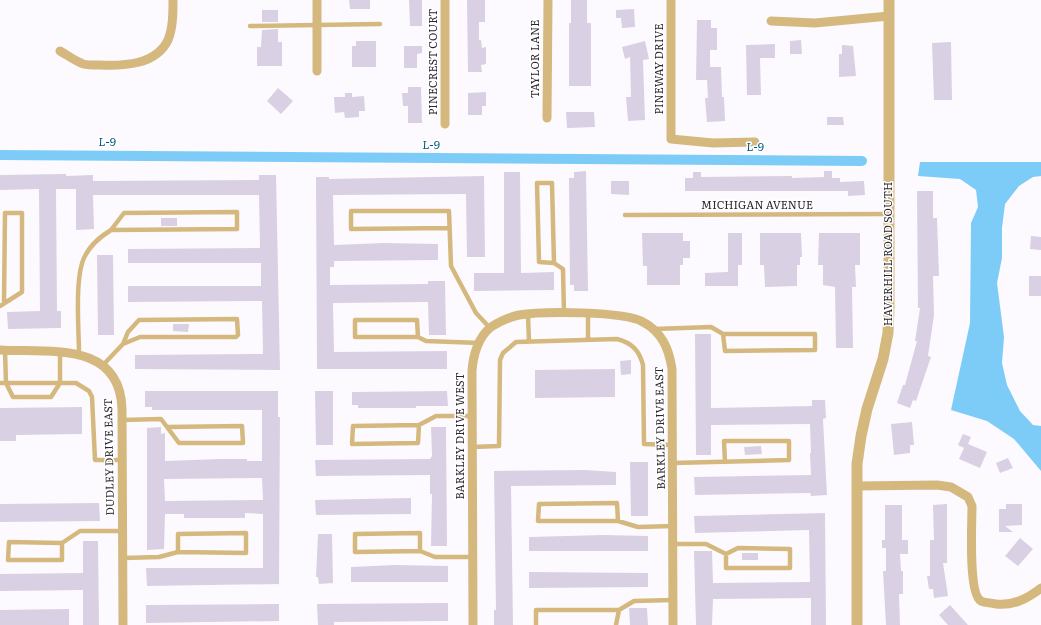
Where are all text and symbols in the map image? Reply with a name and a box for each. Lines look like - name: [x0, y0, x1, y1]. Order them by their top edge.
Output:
- street label: PINECREST COURT: [424, 9, 440, 115]
- street label: TAYLOR LANE: [526, 20, 542, 98]
- street label: PINEWAY DRIVE: [650, 23, 666, 115]
- water label: L-9: [98, 132, 116, 150]
- water label: L-9: [422, 135, 440, 153]
- water label: L-9: [746, 137, 764, 155]
- street label: HAVERHILL ROAD SOUTH: [879, 182, 895, 326]
- street label: MICHIGAN AVENUE: [701, 196, 813, 212]
- street label: BARKLEY DRIVE EAST: [650, 366, 668, 490]
- street label: BARKLEY DRIVE WEST: [451, 372, 467, 500]
- street label: DUDLEY DRIVE EAST: [99, 398, 117, 516]

